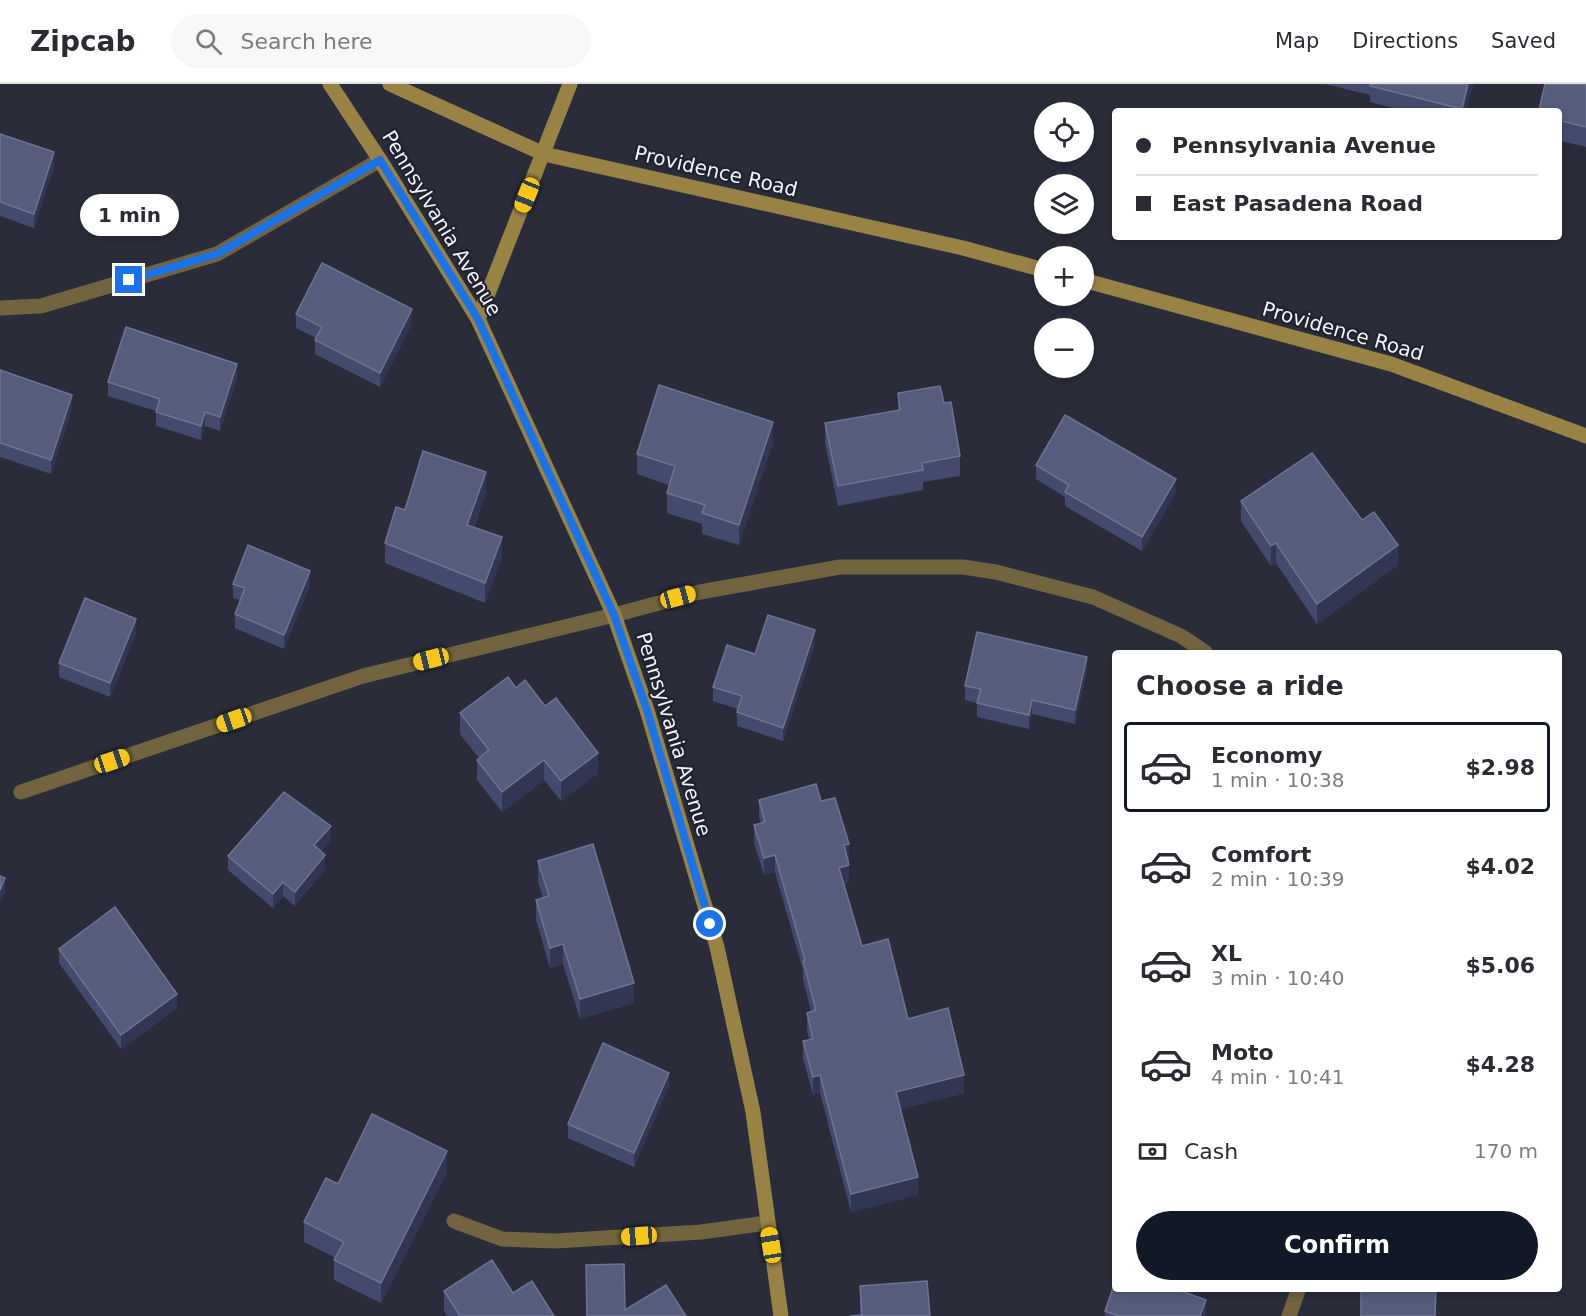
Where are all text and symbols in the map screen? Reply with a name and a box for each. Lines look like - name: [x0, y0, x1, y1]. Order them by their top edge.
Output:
- search box: [171, 14, 591, 68]
- text: Zipcab: [30, 25, 135, 58]
- icon: search: [192, 25, 225, 58]
- text: Search here: [240, 29, 373, 54]
- text: Map: [1275, 29, 1319, 53]
- text: Directions: [1352, 29, 1458, 53]
- text: Saved: [1491, 29, 1556, 53]
- map controls: [1034, 102, 1094, 378]
- button: locate: [1034, 102, 1094, 162]
- street label: Pennsylvania Avenue: [377, 126, 507, 320]
- text: Pennsylvania Avenue: [1172, 133, 1436, 158]
- street label: Providence Road: [632, 141, 800, 201]
- button: layers: [1034, 174, 1094, 234]
- car: [512, 175, 542, 215]
- text: East Pasadena Road: [1172, 191, 1423, 216]
- callout: 1 min: [80, 193, 178, 235]
- text: 1 min: [98, 203, 161, 227]
- button: +: [1034, 246, 1094, 306]
- route end: [115, 266, 142, 293]
- street label: Providence Road: [1260, 296, 1426, 366]
- button: −: [1034, 318, 1094, 378]
- car: [658, 584, 698, 610]
- street label: Pennsylvania Avenue: [632, 629, 716, 839]
- car: [411, 646, 451, 672]
- text: Choose a ride: [1136, 670, 1344, 701]
- car: [214, 706, 254, 734]
- icon: car: [1139, 740, 1193, 794]
- text: Economy: [1211, 743, 1322, 768]
- car: [92, 747, 132, 775]
- text: $2.98: [1465, 755, 1535, 780]
- text: 1 min · 10:38: [1211, 768, 1345, 792]
- icon: car: [1139, 839, 1193, 893]
- text: Comfort: [1211, 842, 1311, 867]
- text: $4.02: [1465, 854, 1535, 879]
- text: 2 min · 10:39: [1211, 867, 1345, 891]
- route start: [696, 910, 723, 937]
- icon: car: [1139, 938, 1193, 992]
- text: XL: [1211, 941, 1242, 966]
- text: $5.06: [1465, 953, 1535, 978]
- text: 3 min · 10:40: [1211, 966, 1345, 990]
- icon: car: [1139, 1037, 1193, 1091]
- text: Moto: [1211, 1040, 1274, 1065]
- text: $4.28: [1465, 1052, 1535, 1077]
- text: 4 min · 10:41: [1211, 1065, 1345, 1089]
- icon: cash: [1136, 1135, 1169, 1168]
- text: Cash: [1184, 1139, 1238, 1164]
- text: 170 m: [1474, 1139, 1538, 1163]
- button: Confirm: [1136, 1211, 1538, 1280]
- car: [620, 1226, 658, 1246]
- car: [759, 1226, 783, 1264]

